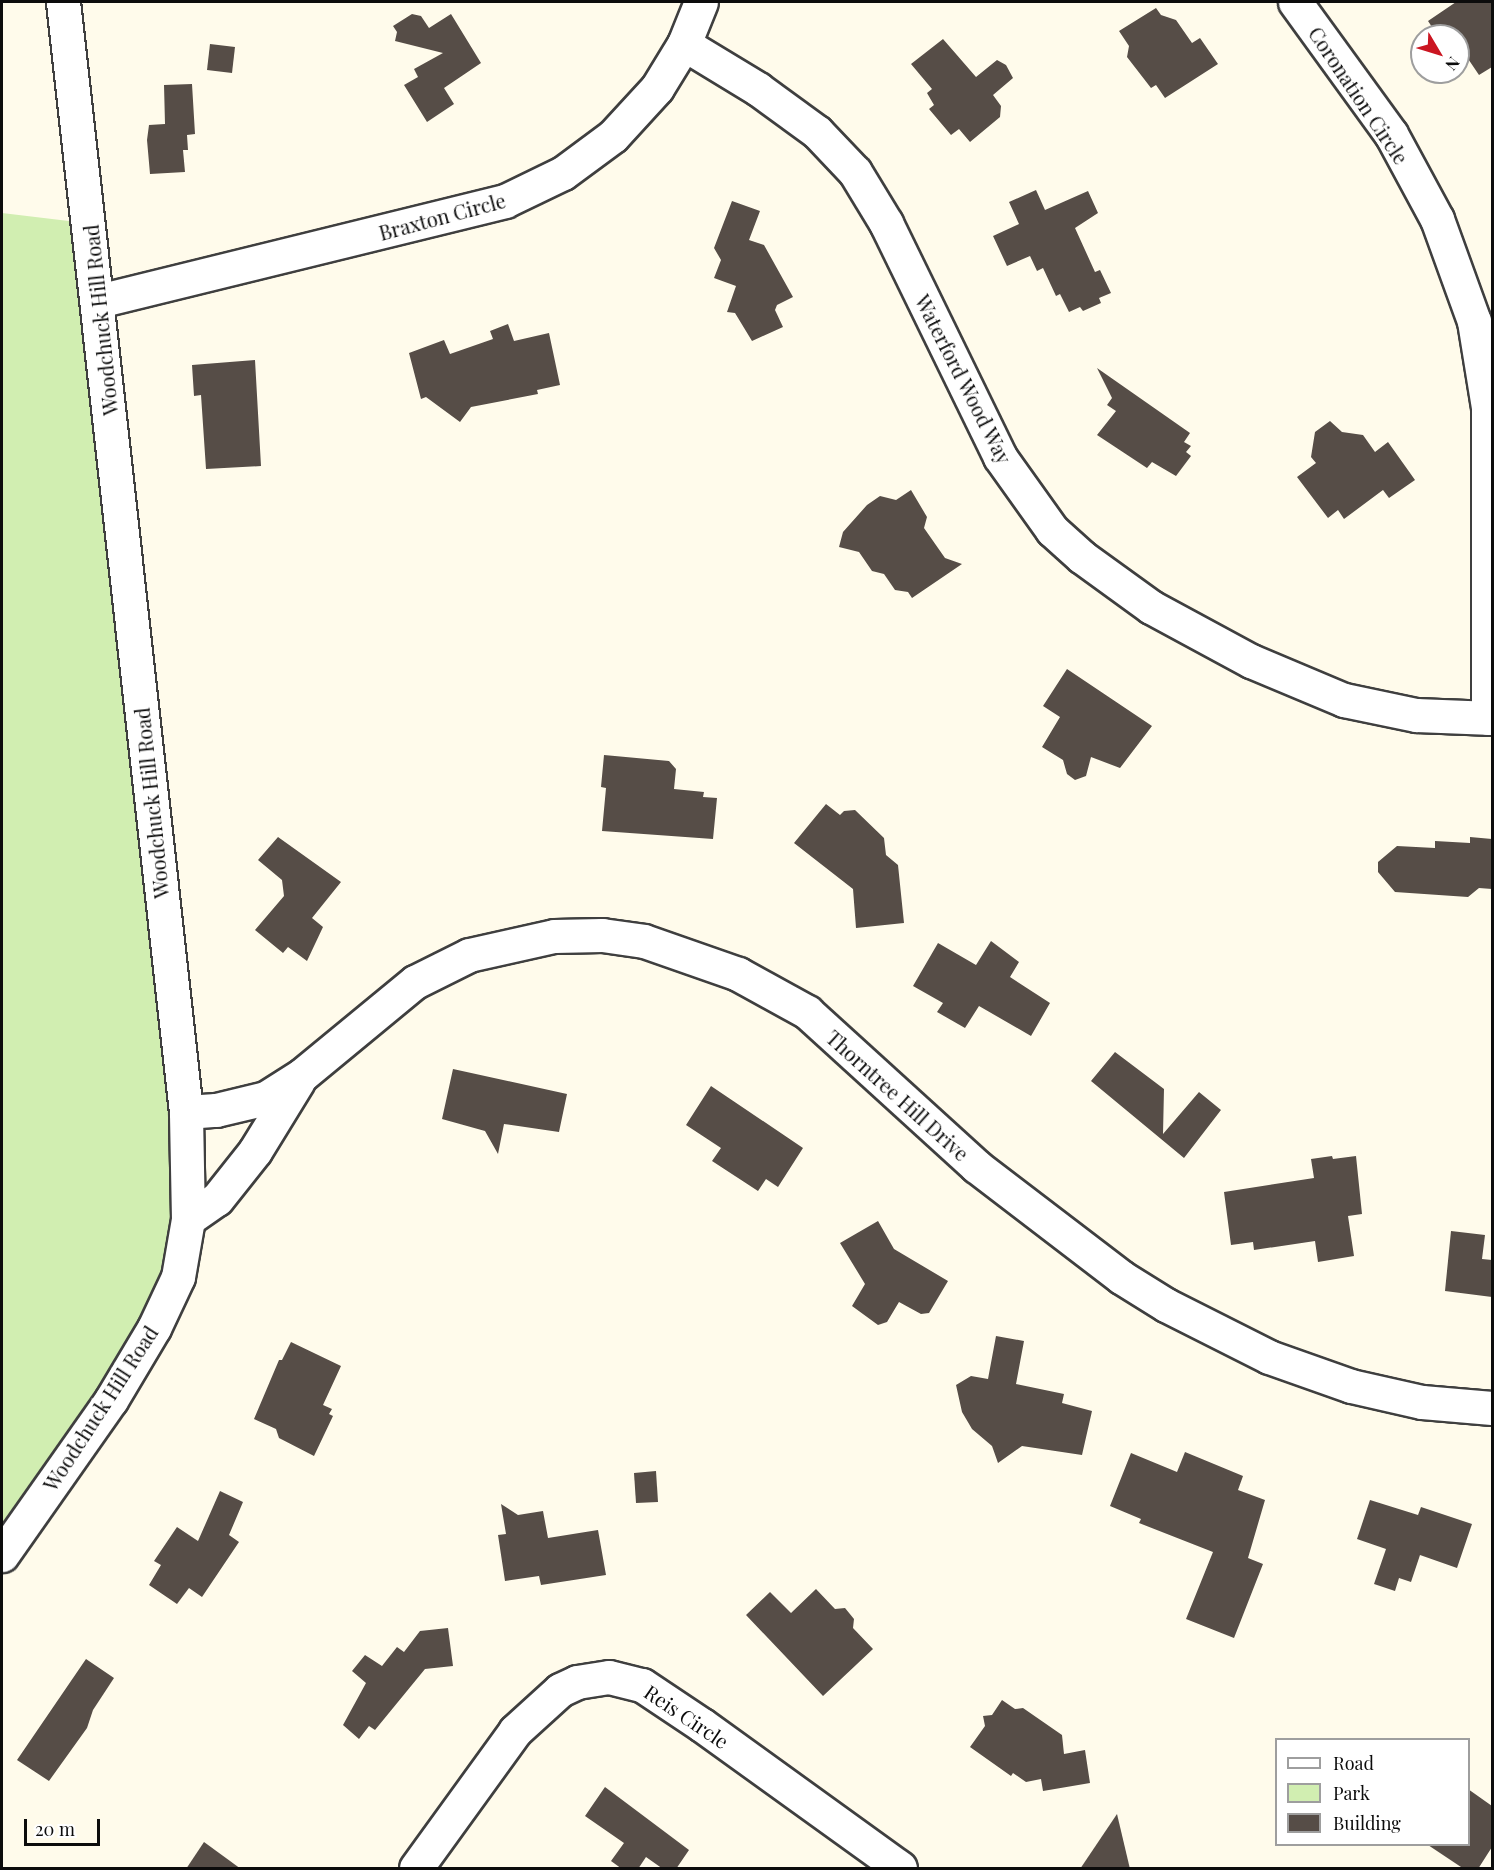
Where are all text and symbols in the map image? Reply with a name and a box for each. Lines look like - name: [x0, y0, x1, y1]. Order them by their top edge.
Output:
- street label: Coronation Circle: [1304, 22, 1414, 168]
- north arrow: [1410, 24, 1470, 84]
- text: N: [1441, 53, 1465, 75]
- street label: Braxton Circle: [376, 188, 508, 244]
- street label: Woodchuck Hill Road: [78, 223, 122, 417]
- street label: Waterford Wood Way: [911, 290, 1017, 468]
- street label: Woodchuck Hill Road: [129, 706, 173, 900]
- street label: Thorntree Hill Drive: [822, 1025, 974, 1165]
- street label: Woodchuck Hill Road: [38, 1321, 162, 1495]
- street label: Reis Circle: [640, 1679, 734, 1753]
- legend: [1275, 1738, 1470, 1846]
- text: Road: [1333, 1751, 1374, 1775]
- text: Park: [1333, 1781, 1370, 1805]
- scale bar: [27, 1807, 104, 1845]
- text: Building: [1333, 1811, 1401, 1835]
- text: 20 m: [35, 1817, 75, 1841]

